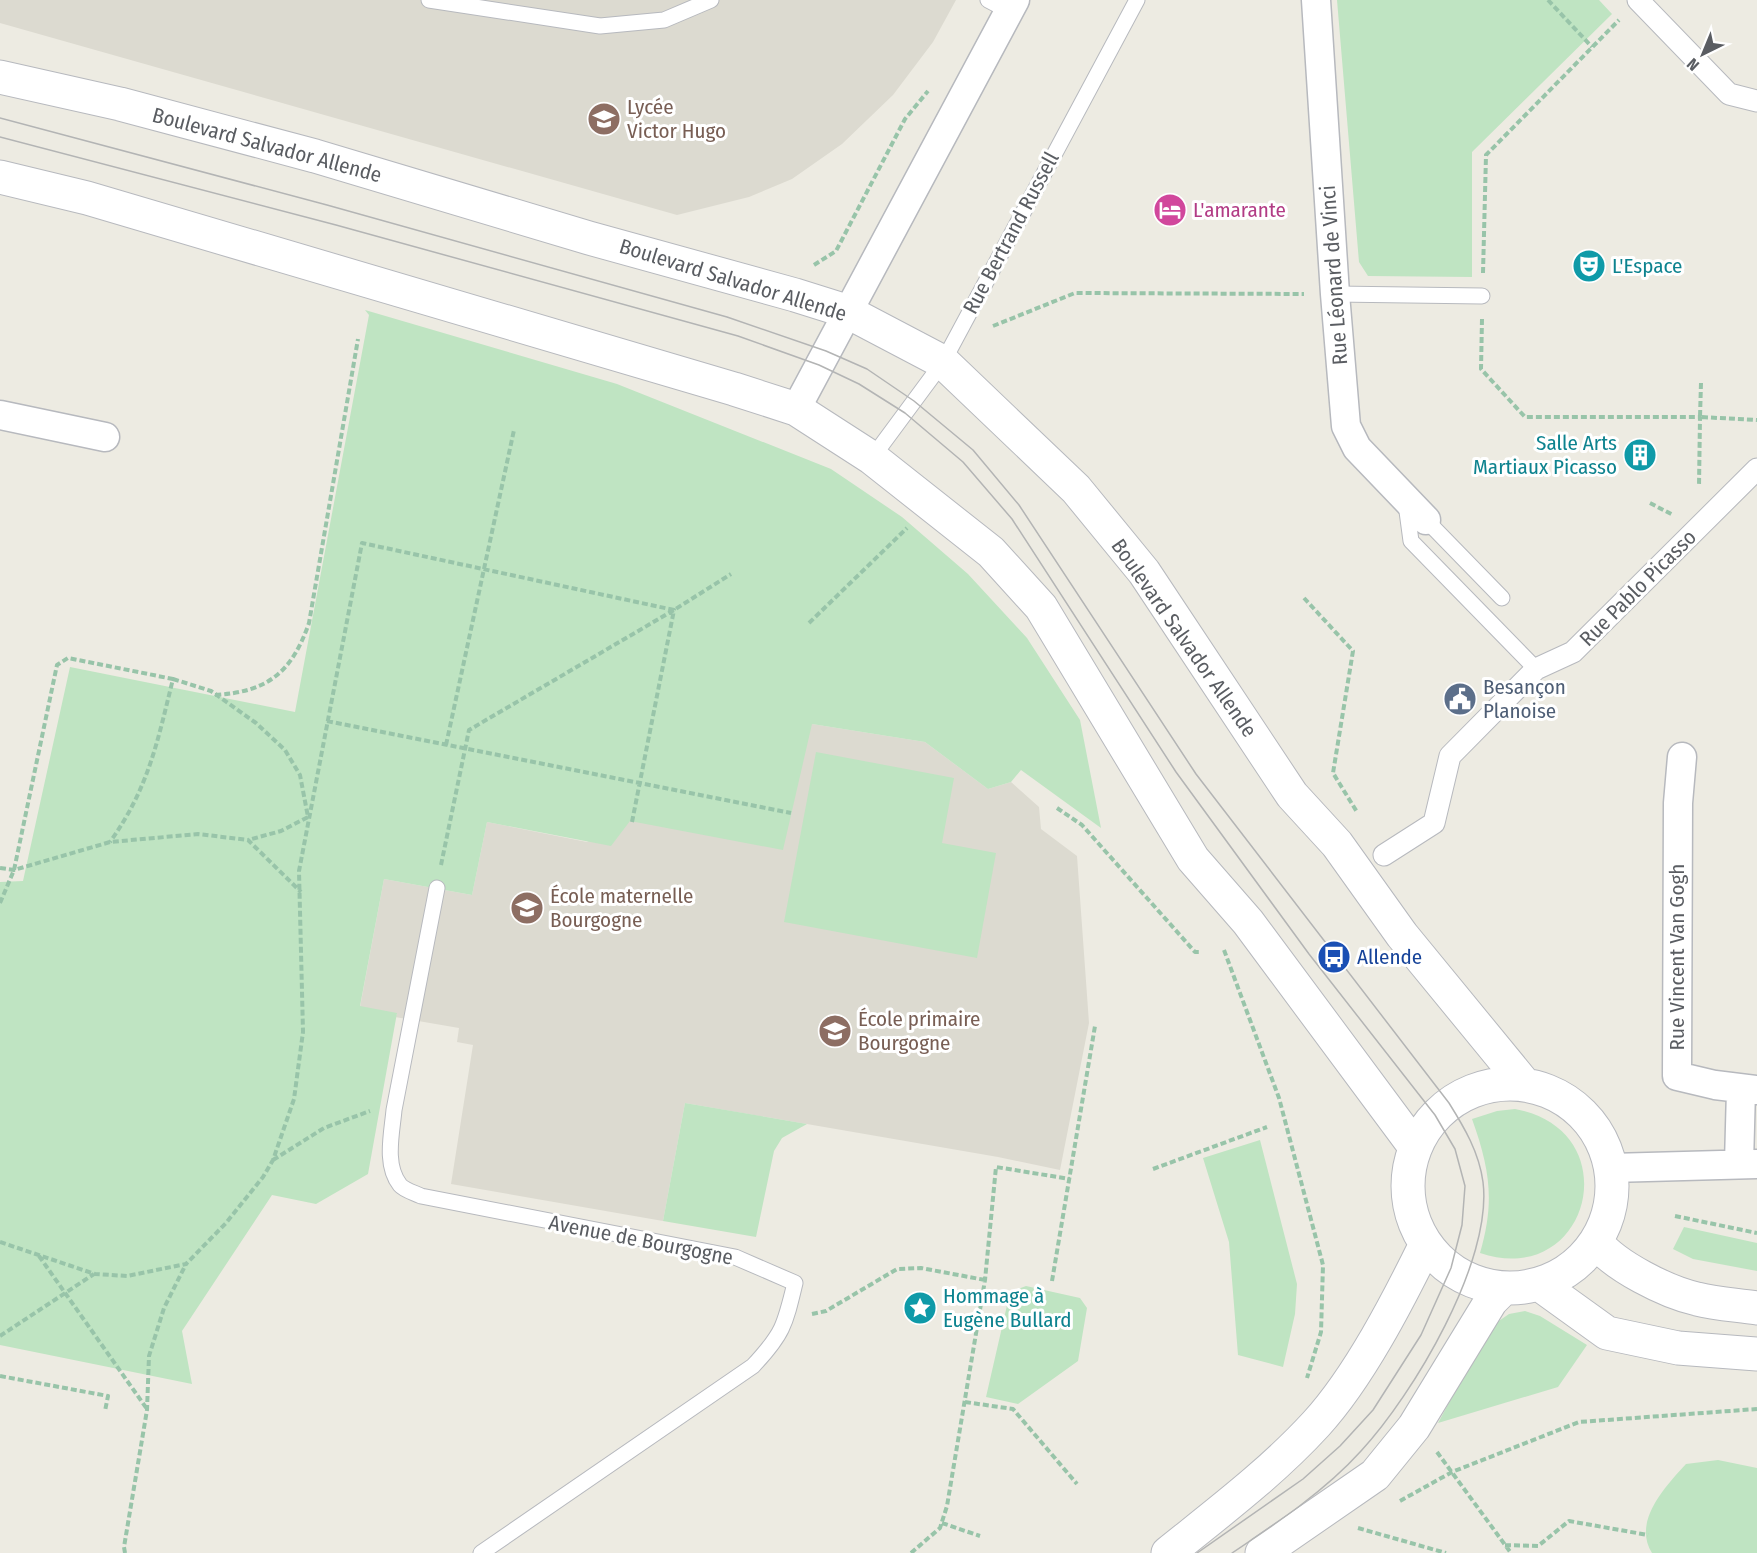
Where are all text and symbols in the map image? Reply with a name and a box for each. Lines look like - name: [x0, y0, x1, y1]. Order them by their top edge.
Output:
- north arrow: [1673, 24, 1733, 84]
- text: N: [1683, 54, 1703, 75]
- place label: Lycée Victor Hugo: [627, 94, 726, 144]
- school or university icon: Lycée Victor Hugo: [586, 101, 622, 137]
- street label: Boulevard Salvador Allende: [149, 102, 385, 188]
- street label: Rue Bertrand Russell: [957, 147, 1065, 318]
- street label: Rue Léonard de Vinci: [1315, 184, 1353, 366]
- hotel icon: L'amarante: [1152, 192, 1188, 228]
- place label: L'amarante: [1193, 197, 1286, 223]
- street label: Boulevard Salvador Allende: [616, 233, 850, 327]
- theatre icon: L'Espace: [1571, 248, 1607, 284]
- place label: L'Espace: [1612, 253, 1682, 279]
- place label: Salle Arts Martiaux Picasso: [1473, 430, 1617, 480]
- building icon: Salle Arts Martiaux Picasso: [1622, 437, 1658, 473]
- street label: Rue Pablo Picasso: [1574, 524, 1702, 652]
- street label: Boulevard Salvador Allende: [1106, 534, 1262, 742]
- place label: Besançon Planoise: [1483, 674, 1566, 724]
- public building icon: Besançon Planoise: [1442, 681, 1478, 717]
- street label: Rue Vincent Van Gogh: [1664, 864, 1690, 1050]
- place label: École maternelle Bourgogne: [550, 883, 693, 933]
- school or university icon: École maternelle Bourgogne: [509, 890, 545, 926]
- bus stop icon: Allende: [1316, 939, 1352, 975]
- place label: Allende: [1357, 944, 1422, 970]
- place label: École primaire Bourgogne: [858, 1006, 980, 1056]
- school or university icon: École primaire Bourgogne: [817, 1013, 853, 1049]
- street label: Avenue de Bourgogne: [547, 1209, 735, 1271]
- place label: Hommage à Eugène Bullard: [943, 1283, 1072, 1333]
- place icon: Hommage à Eugène Bullard: [902, 1290, 938, 1326]

